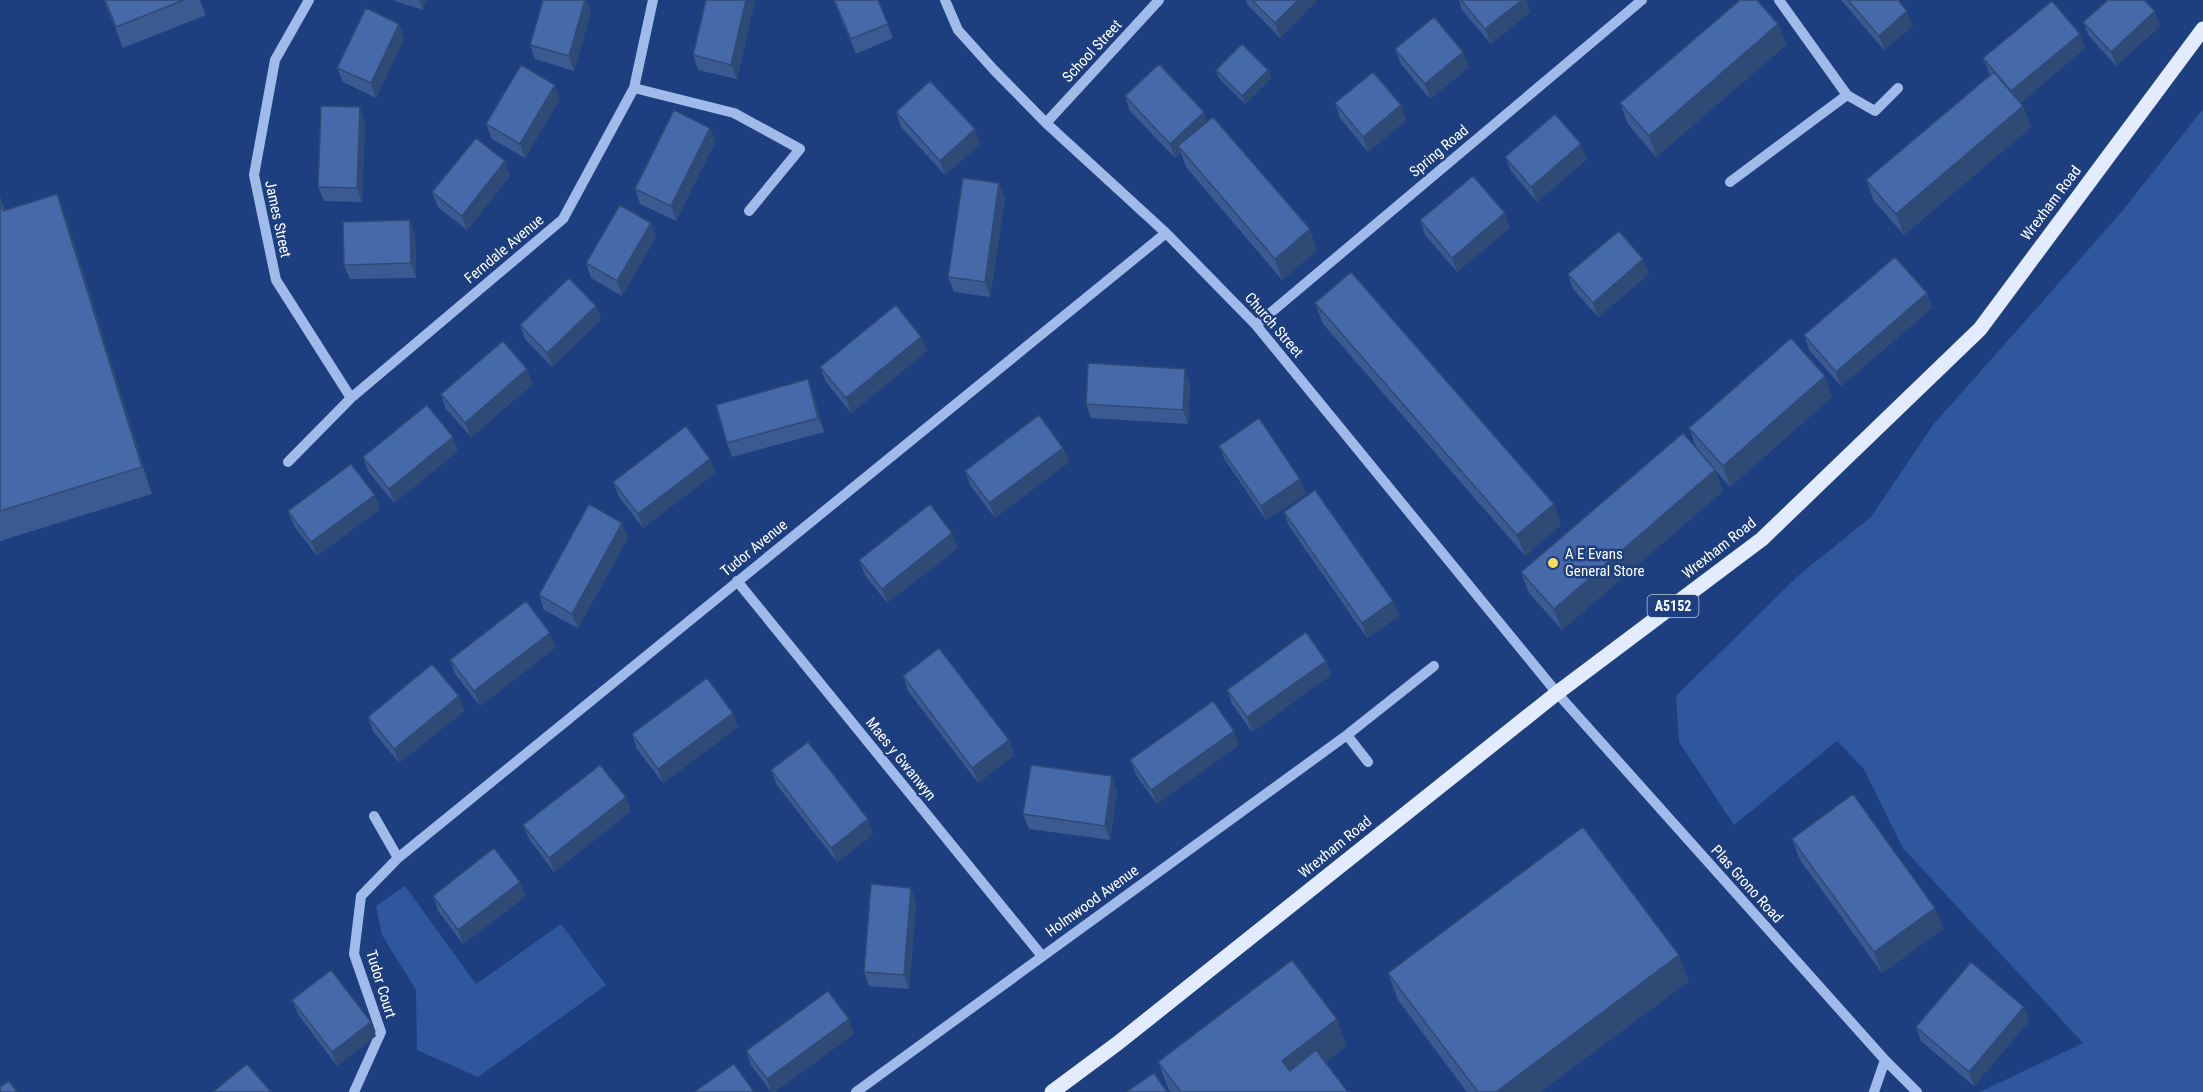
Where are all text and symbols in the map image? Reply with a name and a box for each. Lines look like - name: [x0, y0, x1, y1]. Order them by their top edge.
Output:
- street label: School Street: [1058, 16, 1126, 86]
- street label: Spring Road: [1406, 121, 1472, 181]
- street label: Wrexham Road: [2017, 162, 2085, 244]
- street label: James Street: [261, 179, 295, 259]
- street label: Ferndale Avenue: [461, 211, 547, 287]
- street label: Church Street: [1241, 289, 1307, 361]
- street label: Wrexham Road: [1679, 514, 1759, 582]
- street label: Tudor Avenue: [717, 516, 791, 580]
- place label: A E Evans General Store: [1565, 545, 1645, 580]
- marker: A E Evans General Store: [1546, 556, 1560, 570]
- road number: A5152: [1648, 595, 1698, 617]
- street label: Maes y Gwanwyn: [862, 714, 940, 804]
- street label: Wrexham Road: [1295, 812, 1375, 882]
- street label: Plas Grono Road: [1707, 841, 1787, 927]
- street label: Holmwood Avenue: [1042, 861, 1142, 941]
- street label: Tudor Court: [362, 948, 400, 1020]

